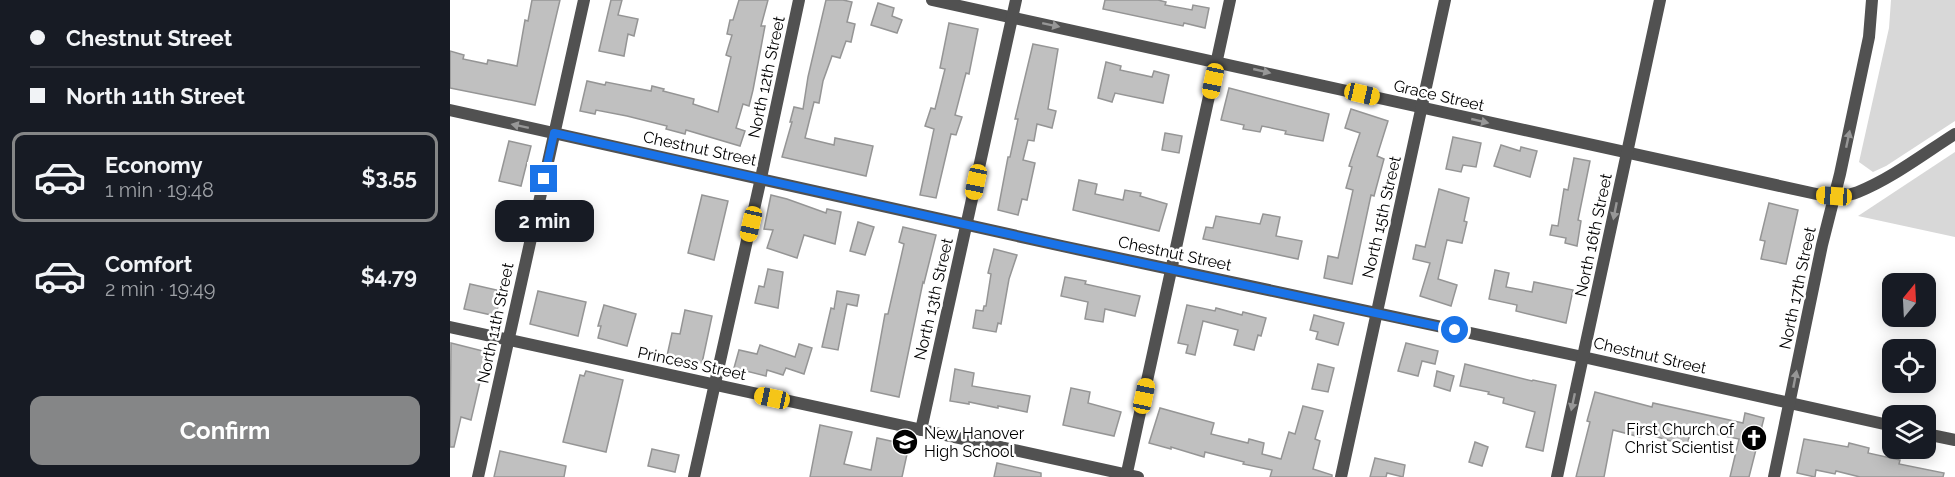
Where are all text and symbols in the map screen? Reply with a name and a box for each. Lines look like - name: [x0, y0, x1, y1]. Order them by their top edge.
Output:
- street label: North 12th Street: [744, 14, 789, 140]
- one-way arrow: [1042, 21, 1060, 31]
- text: Chestnut Street: [66, 25, 232, 51]
- car: [1200, 62, 1226, 100]
- one-way arrow: [1253, 67, 1271, 77]
- street label: Grace Street: [1392, 76, 1487, 115]
- car: [1342, 81, 1382, 107]
- text: North 11th Street: [66, 83, 245, 109]
- one-way arrow: [1471, 117, 1490, 126]
- one-way arrow: [511, 120, 530, 130]
- street label: Chestnut Street: [641, 127, 759, 170]
- one-way arrow: [1844, 129, 1853, 148]
- icon: car: [33, 150, 87, 204]
- text: Economy: [105, 152, 203, 178]
- street label: North 15th Street: [1358, 154, 1405, 280]
- car: [963, 163, 989, 201]
- text: $3.55: [362, 164, 417, 190]
- route end: [530, 165, 557, 192]
- street label: North 16th Street: [1571, 171, 1616, 299]
- text: 1 min · 19:48: [105, 178, 214, 202]
- car: [1815, 186, 1853, 206]
- callout: 2 min: [494, 200, 594, 242]
- one-way arrow: [1610, 202, 1619, 221]
- car: [738, 204, 764, 244]
- text: 2 min: [519, 209, 570, 233]
- street label: North 17th Street: [1775, 225, 1820, 351]
- street label: Chestnut Street: [1116, 232, 1234, 275]
- street label: North 13th Street: [910, 236, 957, 362]
- icon: car: [33, 249, 87, 303]
- text: Comfort: [105, 251, 192, 277]
- street label: North 11th Street: [473, 260, 518, 385]
- text: $4.79: [361, 263, 417, 289]
- north arrow: [1882, 273, 1936, 327]
- map controls: [1882, 273, 1936, 459]
- text: 2 min · 19:49: [105, 277, 216, 301]
- route start: [1441, 316, 1468, 343]
- street label: Chestnut Street: [1592, 333, 1709, 378]
- button: locate: [1882, 339, 1936, 393]
- street label: Princess Street: [636, 343, 748, 384]
- one-way arrow: [1791, 369, 1800, 388]
- car: [1131, 377, 1157, 415]
- car: [753, 385, 791, 411]
- one-way arrow: [1568, 392, 1577, 411]
- button: Confirm: [30, 396, 420, 465]
- button: layers: [1882, 405, 1936, 459]
- place label: First Church of Christ Scientist: [1625, 420, 1735, 457]
- church icon: First Church of Christ Scientist: [1739, 423, 1769, 453]
- place label: New Hanover High School: [924, 424, 1025, 461]
- school or university icon: New Hanover High School: [890, 427, 920, 457]

